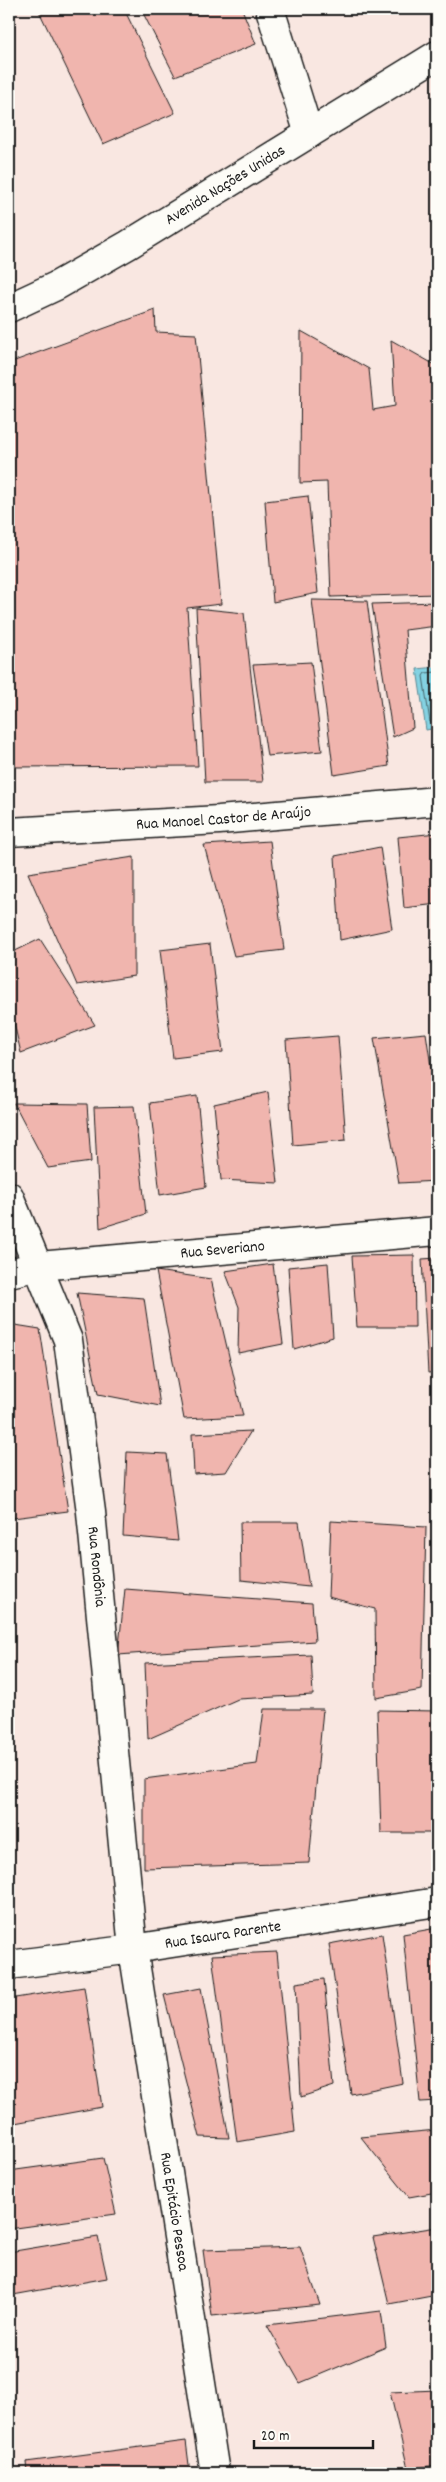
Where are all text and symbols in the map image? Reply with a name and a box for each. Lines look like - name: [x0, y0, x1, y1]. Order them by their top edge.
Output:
- street label: Avenida Nações Unidas: [161, 139, 290, 231]
- street label: Rua Manoel Castor de Araújo: [135, 801, 312, 836]
- street label: Rua Severiano: [179, 1235, 266, 1265]
- street label: Rua Rondônia: [81, 1525, 112, 1608]
- street label: Rua Isaura Parente: [163, 1915, 283, 1955]
- street label: Rua Epitácio Pessoa: [153, 2151, 195, 2273]
- scale bar: [254, 2417, 372, 2449]
- text: 20 m: [261, 2426, 289, 2448]

